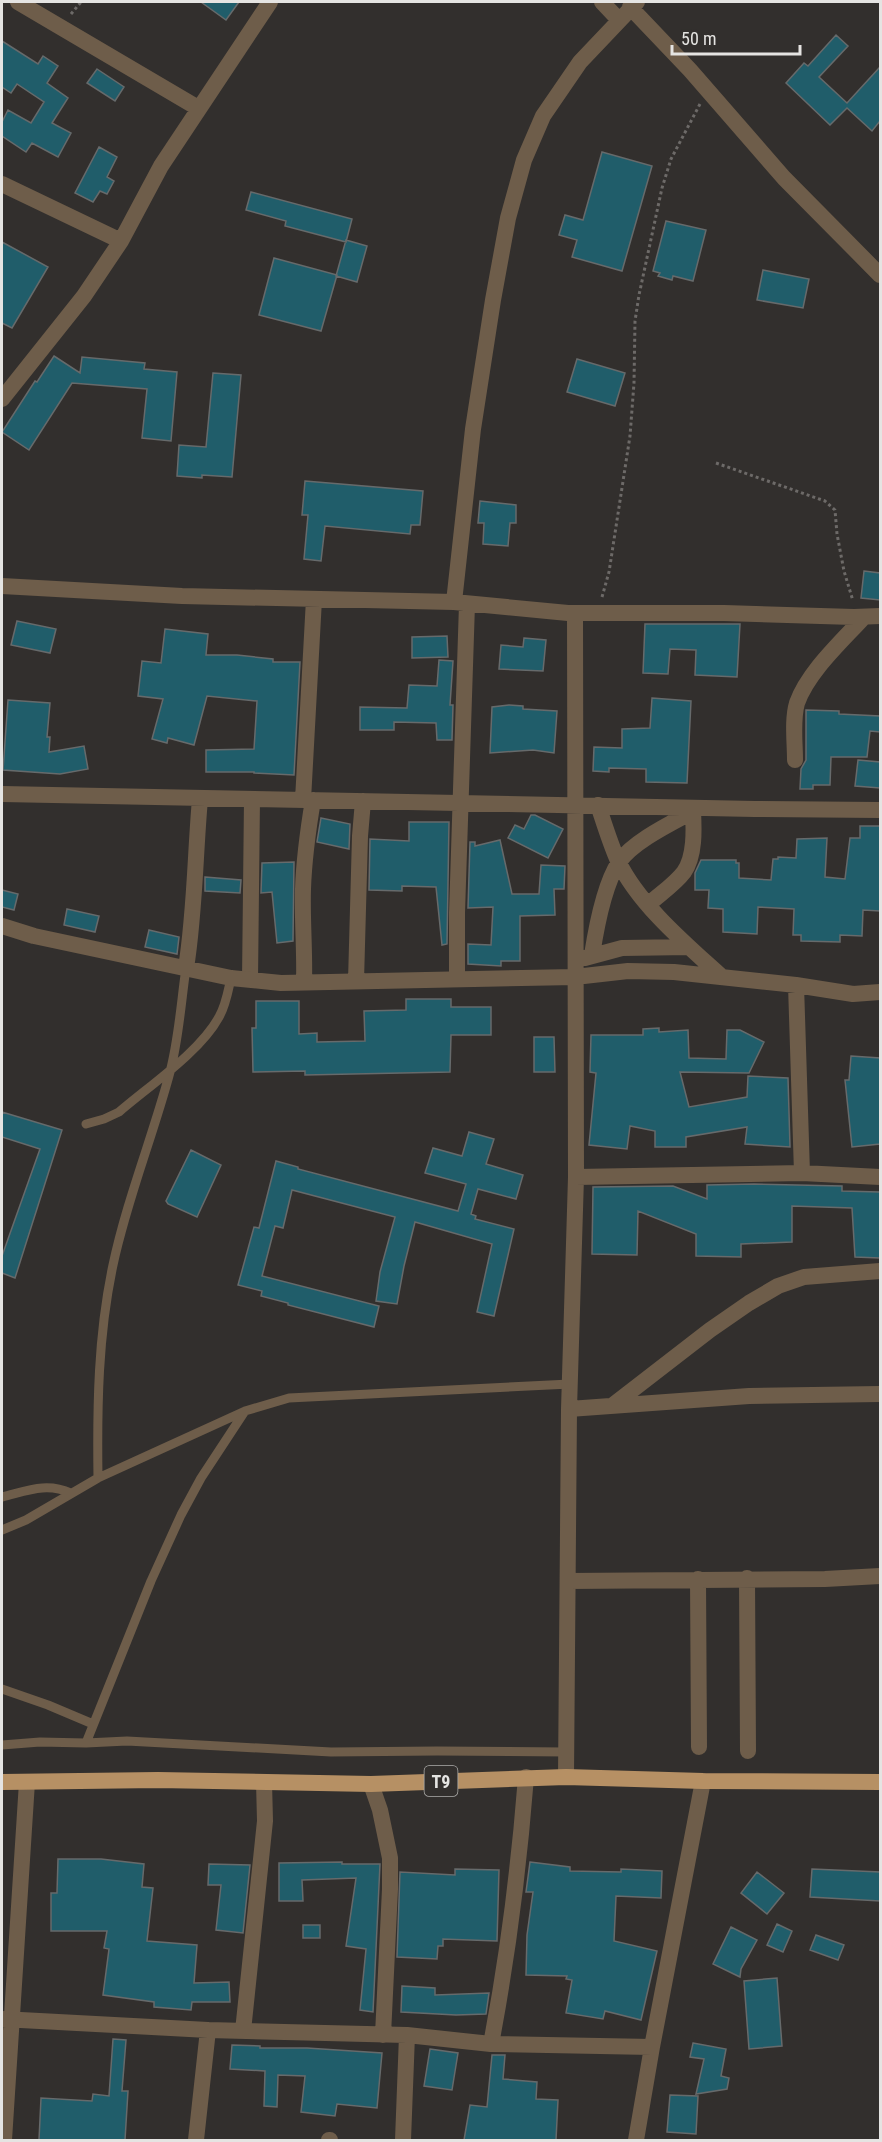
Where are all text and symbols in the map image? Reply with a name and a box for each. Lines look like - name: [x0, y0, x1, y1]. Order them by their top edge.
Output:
- scale bar: [672, 18, 800, 56]
- text: 50 m: [681, 28, 716, 49]
- road number: T9: [424, 1766, 458, 1796]

